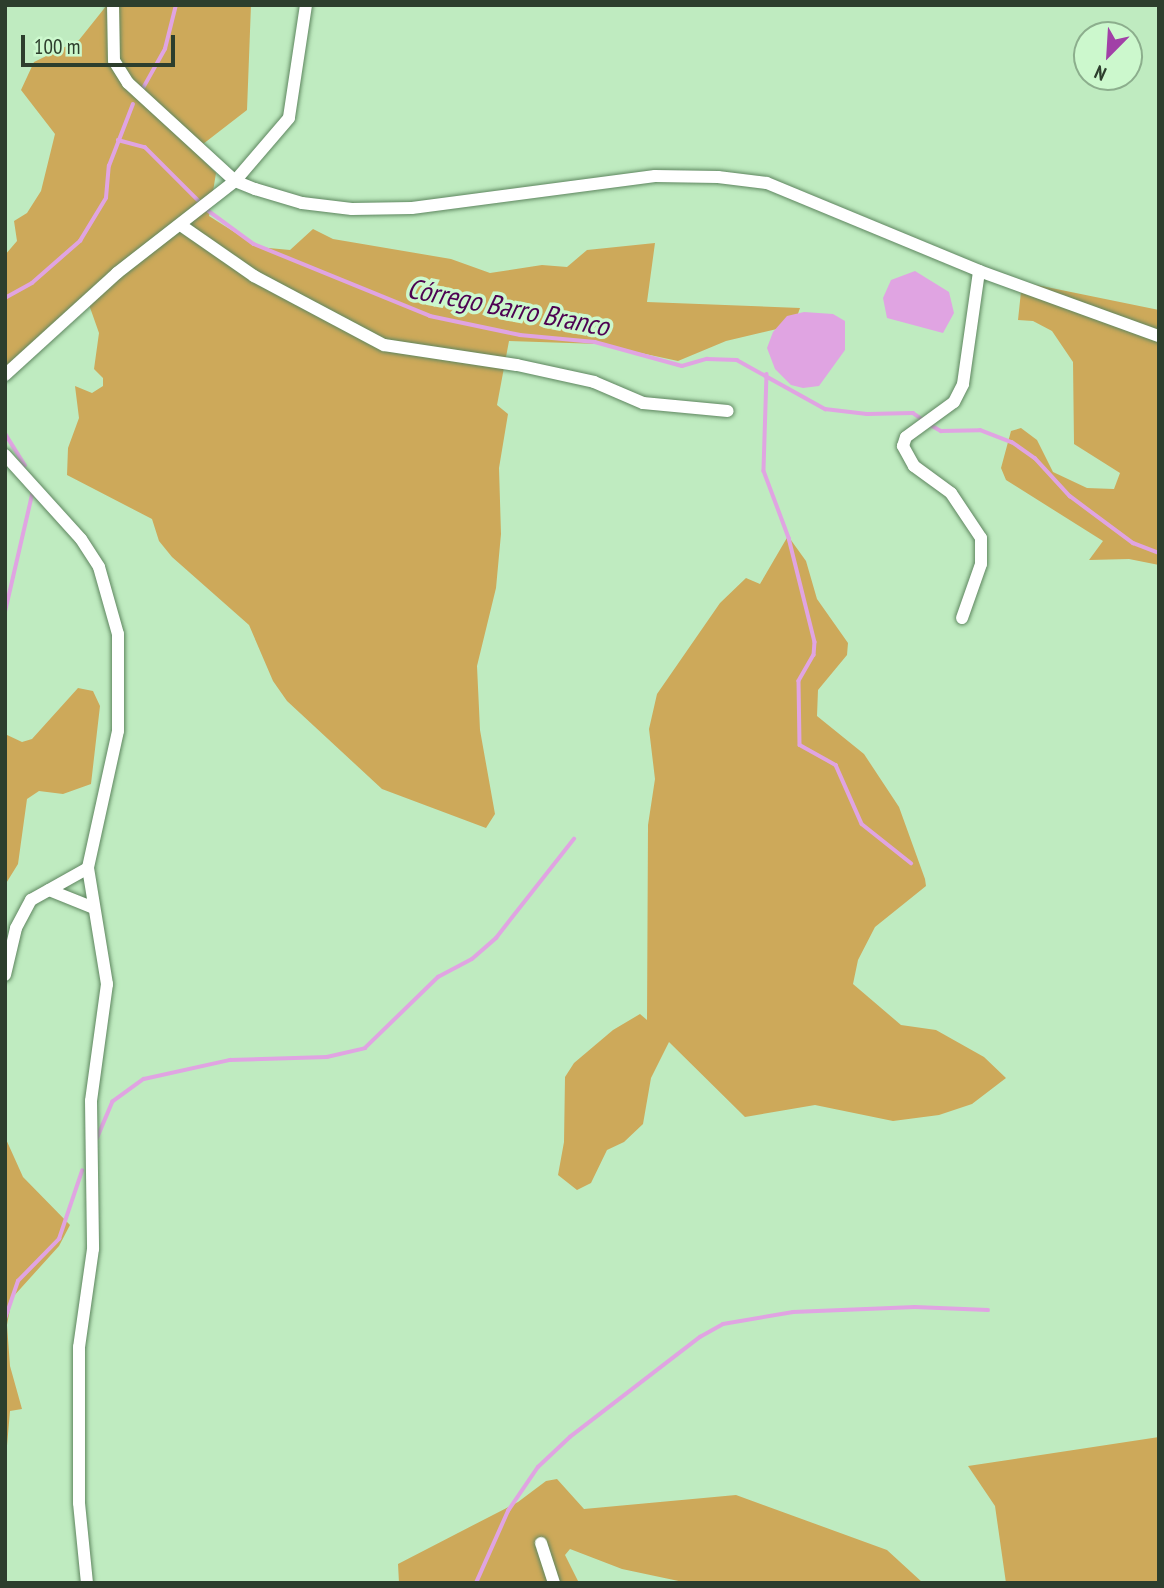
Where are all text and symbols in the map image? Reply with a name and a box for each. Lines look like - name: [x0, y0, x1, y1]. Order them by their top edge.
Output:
- scale bar: [24, 21, 178, 65]
- north arrow: [1073, 21, 1143, 91]
- text: 100 m: [34, 33, 80, 60]
- text: N: [1091, 60, 1110, 86]
- water label: Córrego Barro Branco: [404, 271, 612, 343]

